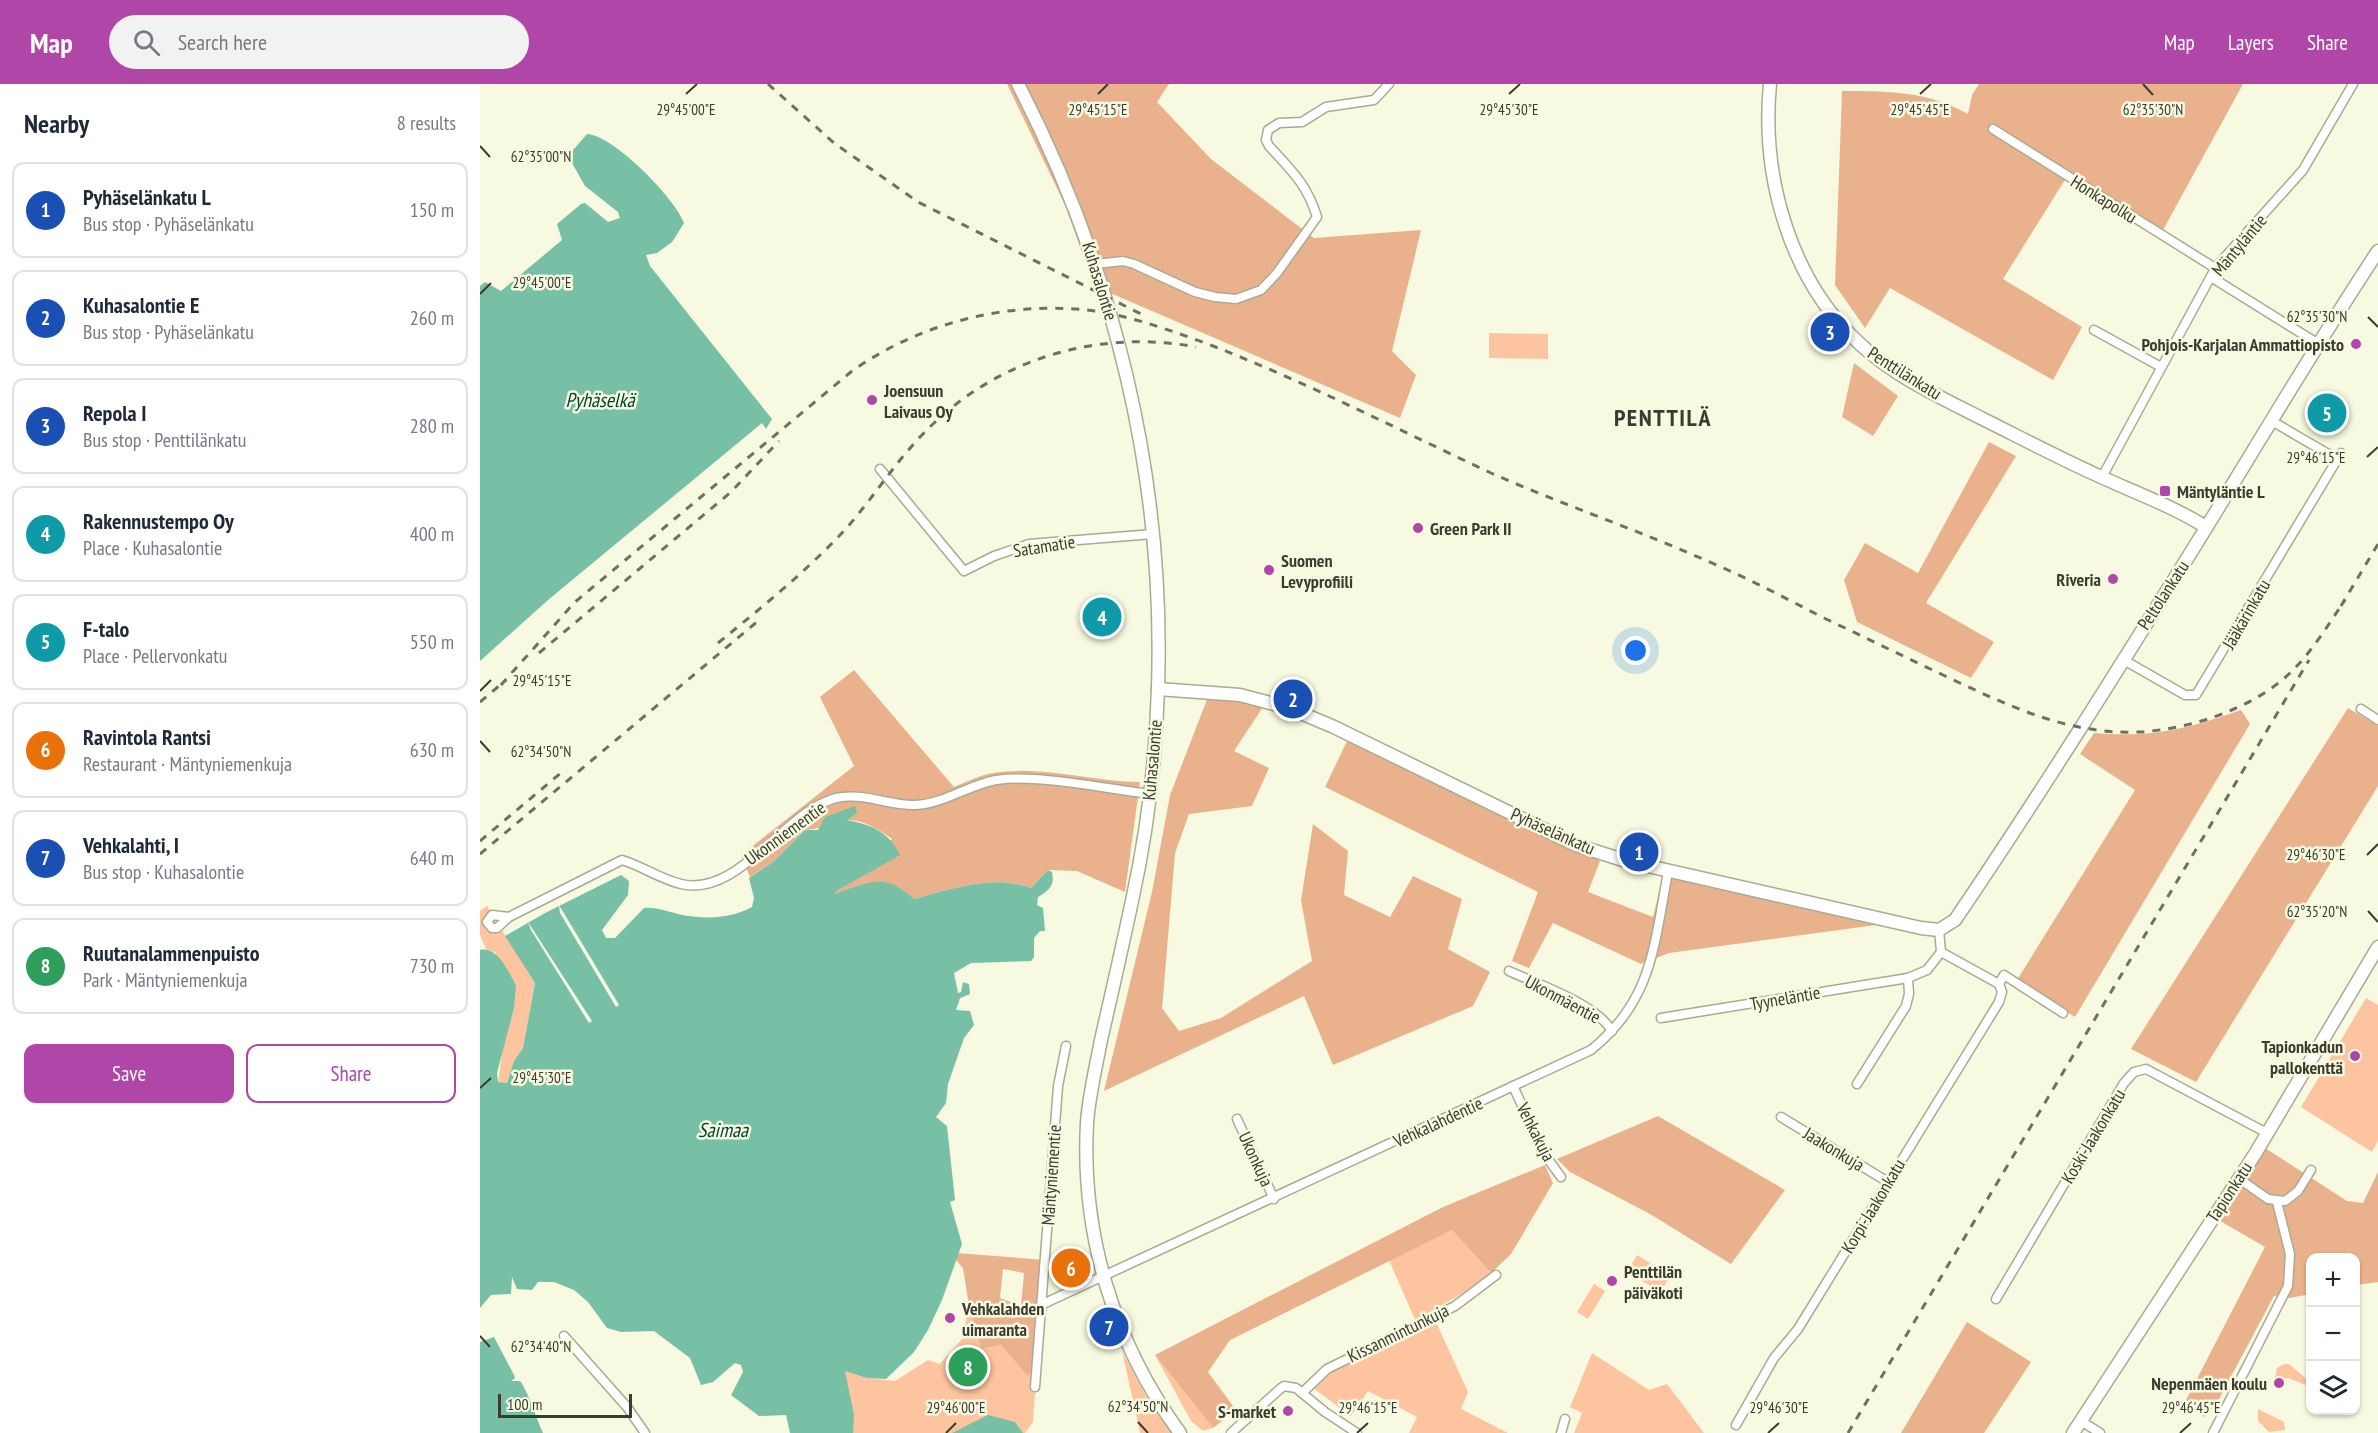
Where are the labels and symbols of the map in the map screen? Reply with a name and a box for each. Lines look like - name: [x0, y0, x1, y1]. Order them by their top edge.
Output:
- text: 29°45'00"E: [656, 100, 716, 119]
- text: 29°45'15"E: [1068, 100, 1128, 119]
- text: 29°45'30"E: [1479, 100, 1539, 119]
- text: 29°45'45"E: [1890, 100, 1950, 119]
- text: 62°35'30"N: [2123, 100, 2183, 119]
- text: 62°35'00"N: [511, 147, 571, 166]
- street label: Honkapolku: [2066, 170, 2142, 228]
- street label: Mäntyläntie: [2206, 209, 2272, 281]
- street label: Kuhasalontie: [1077, 239, 1123, 323]
- text: 29°45'00"E: [512, 273, 572, 292]
- text: 62°35'30"N: [2287, 307, 2347, 326]
- pin: 3: [1810, 310, 1850, 354]
- place label: Pohjois-Karjalan Ammattiopisto: [2141, 333, 2344, 356]
- marker: Pohjois-Karjalan Ammattiopisto: [2349, 337, 2363, 351]
- street label: Penttilänkatu: [1864, 341, 1946, 405]
- place label: Joensuun Laivaus Oy: [883, 379, 953, 423]
- water label: Pyhäselkä: [566, 387, 636, 413]
- pin: 5: [2308, 390, 2346, 436]
- marker: Joensuun Laivaus Oy: [865, 393, 879, 407]
- district label: PENTTILÄ: [1614, 402, 1712, 433]
- text: 29°46'15"E: [2286, 448, 2346, 467]
- place label: Mäntyläntie L: [2177, 480, 2265, 503]
- marker: Mäntyläntie L: [2158, 484, 2172, 498]
- place label: Green Park II: [1430, 517, 1512, 540]
- marker: Green Park II: [1411, 521, 1425, 535]
- street label: Satamatie: [1011, 530, 1077, 562]
- place label: Suomen Levyprofiili: [1281, 549, 1353, 593]
- street label: Peltolankatu: [2132, 556, 2194, 634]
- marker: Suomen Levyprofiili: [1262, 563, 1276, 577]
- place label: Riveria: [2056, 568, 2101, 591]
- marker: Riveria: [2106, 572, 2120, 586]
- street label: Jääkärinkatu: [2216, 575, 2275, 654]
- pin: 4: [1082, 594, 1122, 640]
- your location: [1621, 636, 1650, 665]
- text: 29°45'15"E: [512, 671, 572, 690]
- pin: 2: [1274, 676, 1312, 722]
- street label: Kuhasalontie: [1137, 719, 1167, 801]
- text: 62°34'50"N: [511, 742, 571, 761]
- street label: Ukonniementie: [740, 796, 830, 870]
- street label: Pyhäselänkatu: [1507, 802, 1599, 860]
- pin: 1: [1620, 830, 1658, 874]
- text: 29°46'30"E: [2286, 845, 2346, 864]
- text: 62°35'20"N: [2287, 902, 2347, 921]
- street label: Ukonmäentie: [1521, 970, 1605, 1028]
- street label: Tyyneläntie: [1748, 981, 1822, 1015]
- place label: Tapionkadun pallokenttä: [2261, 1035, 2343, 1079]
- marker: Tapionkadun pallokenttä: [2348, 1049, 2362, 1063]
- text: 29°45'30"E: [512, 1068, 572, 1087]
- street label: Koski-Jaakonkatu: [2056, 1085, 2130, 1187]
- street label: Vehkalahdentie: [1389, 1091, 1486, 1153]
- street label: Vehkakuja: [1511, 1098, 1561, 1165]
- water label: Saimaa: [698, 1117, 749, 1143]
- street label: Jaakonkuja: [1798, 1121, 1869, 1176]
- street label: Mäntyniementie: [1036, 1124, 1066, 1226]
- street label: Ukonkuja: [1233, 1128, 1279, 1190]
- street label: Korpi-Jaakonkatu: [1836, 1155, 1910, 1257]
- street label: Tapionkatu: [2201, 1157, 2257, 1227]
- pin: 6: [1052, 1246, 1090, 1290]
- place label: Penttilän päiväkoti: [1624, 1260, 1683, 1304]
- marker: Penttilän päiväkoti: [1605, 1274, 1619, 1288]
- place label: Vehkalahden uimaranta: [961, 1297, 1044, 1341]
- street label: Kissanmintunkuja: [1343, 1299, 1453, 1367]
- pin: 7: [1090, 1304, 1128, 1350]
- marker: Vehkalahden uimaranta: [943, 1311, 957, 1325]
- text: 62°34'40"N: [511, 1337, 571, 1356]
- pin: 8: [948, 1344, 988, 1390]
- place label: Nepenmäen koulu: [2151, 1372, 2267, 1395]
- marker: Nepenmäen koulu: [2272, 1376, 2286, 1390]
- scale bar: [498, 1391, 632, 1418]
- text: 62°34'50"N: [1108, 1397, 1168, 1416]
- text: 29°46'00"E: [926, 1398, 986, 1417]
- text: 29°46'15"E: [1338, 1398, 1398, 1417]
- text: 29°46'30"E: [1749, 1398, 1809, 1417]
- text: 29°46'45"E: [2161, 1398, 2221, 1417]
- place label: S-market: [1218, 1400, 1277, 1423]
- marker: S-market: [1281, 1404, 1295, 1418]

